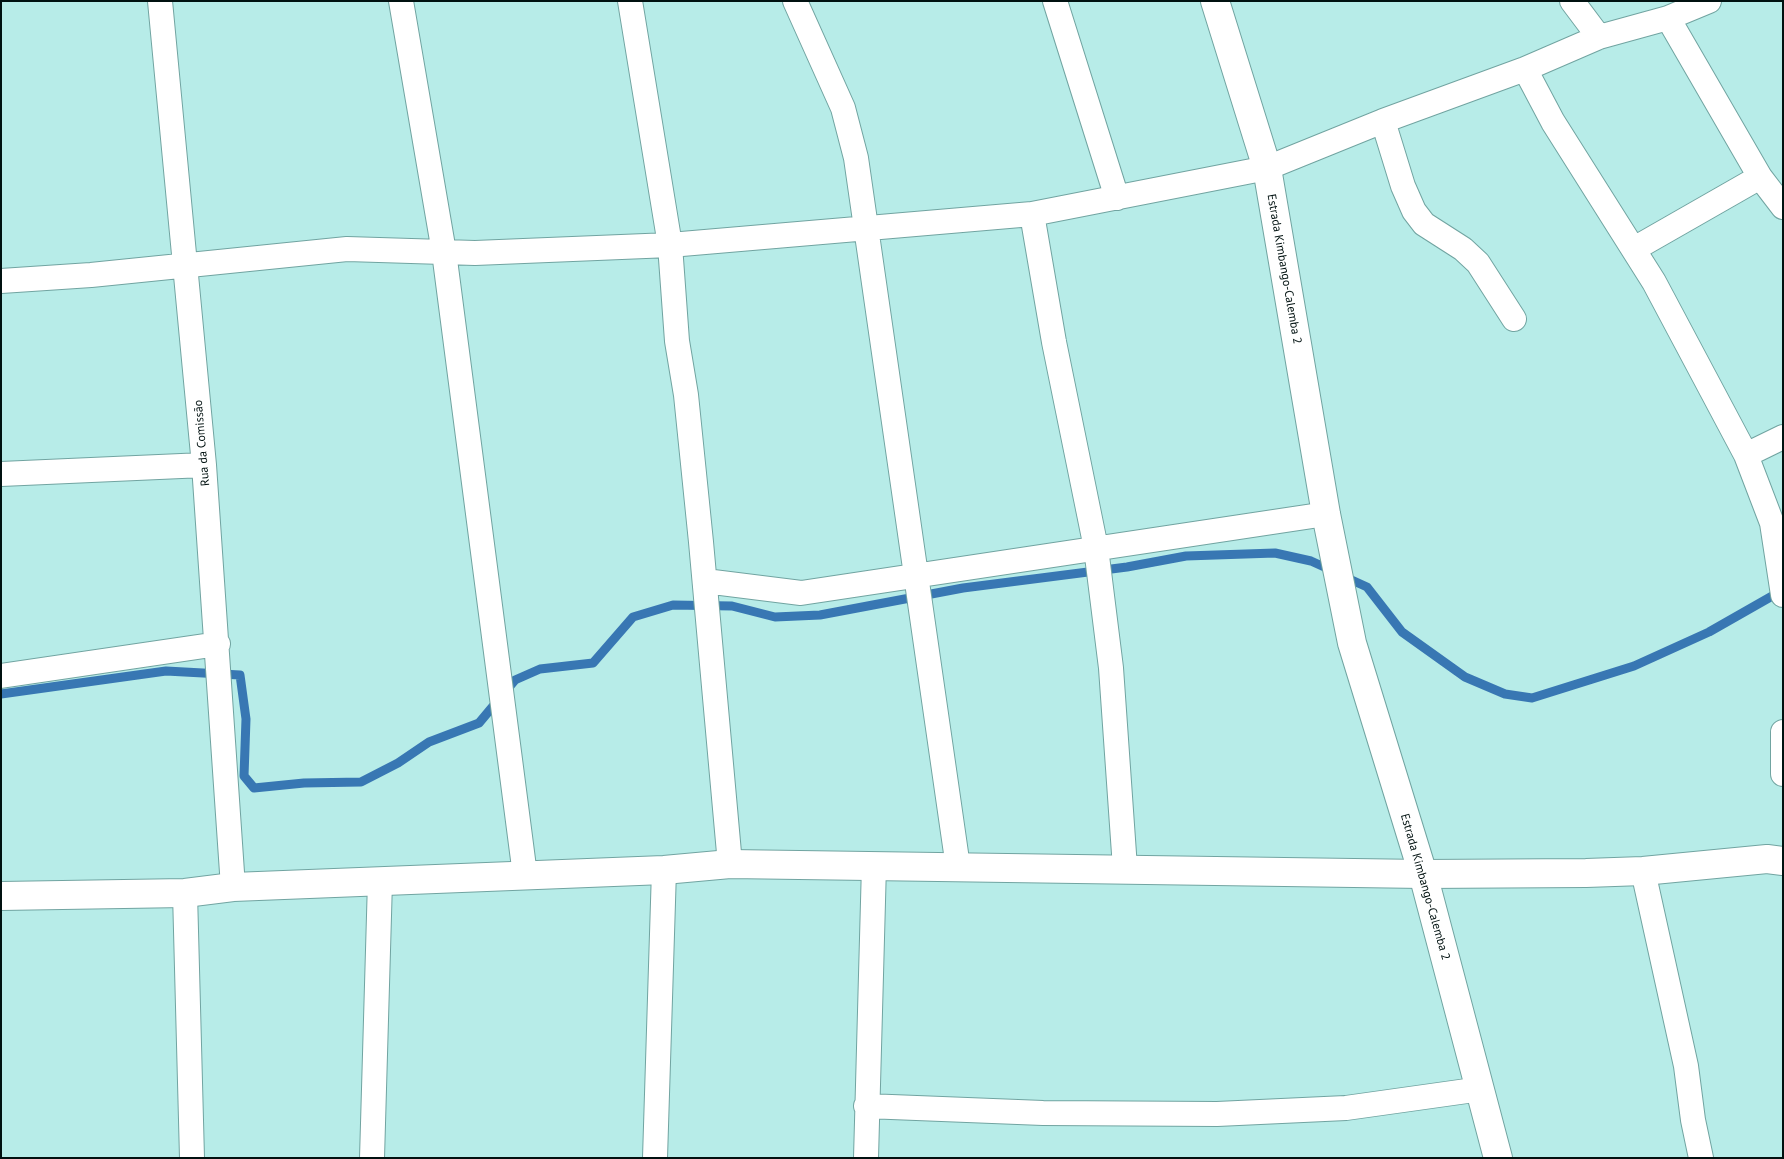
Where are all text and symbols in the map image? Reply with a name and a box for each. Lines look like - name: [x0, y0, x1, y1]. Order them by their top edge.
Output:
- street label: Estrada Kimbango-Calemba 2: [1264, 193, 1304, 345]
- street label: Rua da Comissão: [191, 399, 213, 487]
- street label: Estrada Kimbango-Calemba 2: [1397, 812, 1453, 962]

